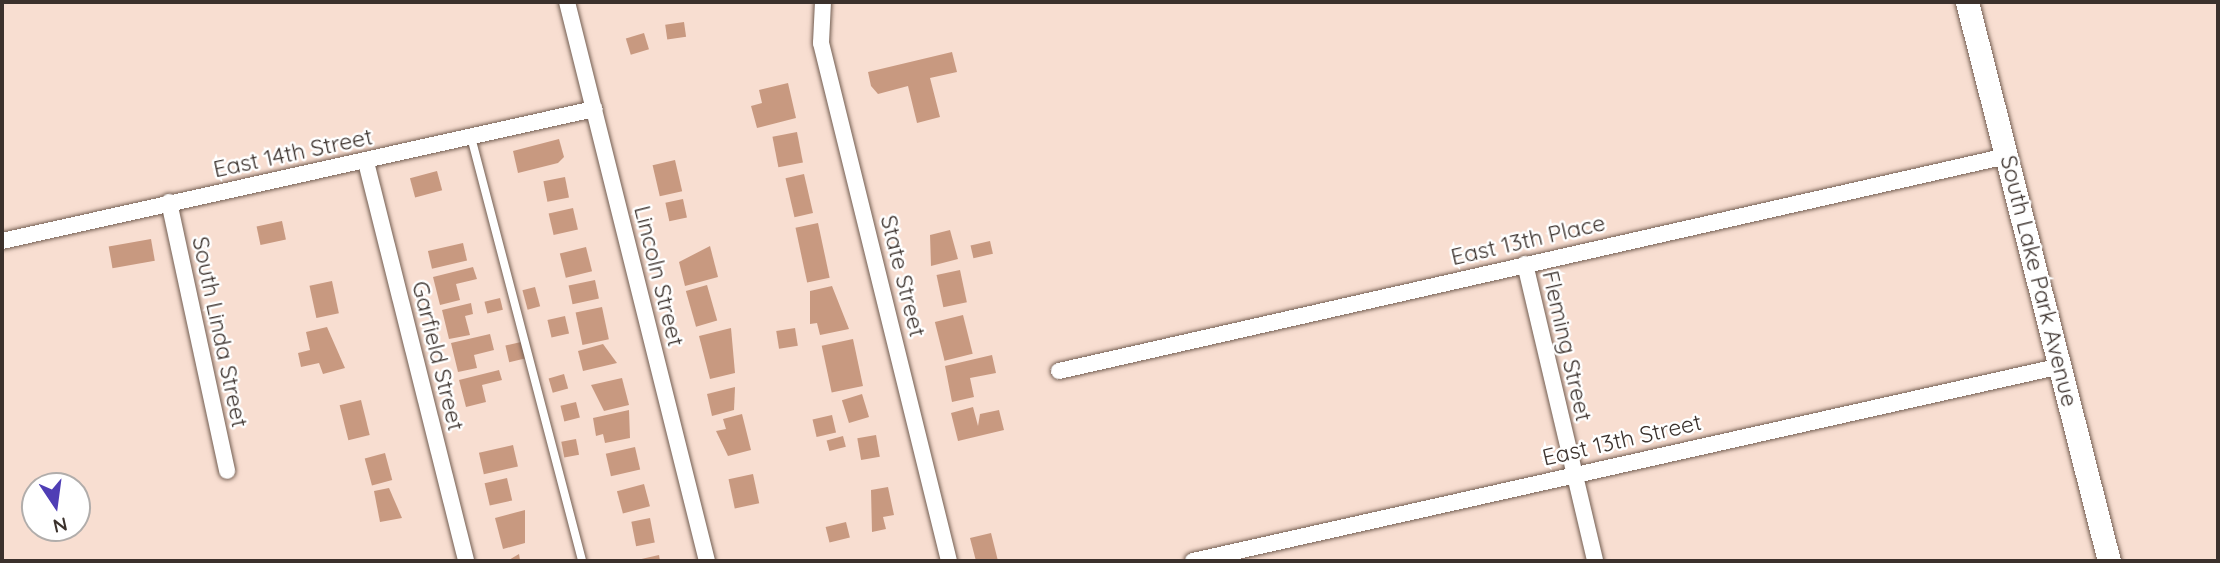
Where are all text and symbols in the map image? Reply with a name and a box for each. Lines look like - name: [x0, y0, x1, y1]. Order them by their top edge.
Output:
- street label: East 14th Street: [211, 123, 375, 183]
- street label: South Lake Park Avenue: [1994, 153, 2084, 409]
- street label: Lincoln Street: [628, 203, 690, 349]
- street label: East 13th Place: [1448, 209, 1608, 271]
- street label: State Street: [875, 212, 931, 340]
- street label: South Linda Street: [186, 234, 254, 430]
- street label: Fleming Street: [1536, 268, 1598, 424]
- street label: Garfield Street: [406, 278, 470, 434]
- street label: East 13th Street: [1540, 408, 1704, 472]
- north arrow: [21, 472, 91, 542]
- text: N: [51, 512, 70, 539]

